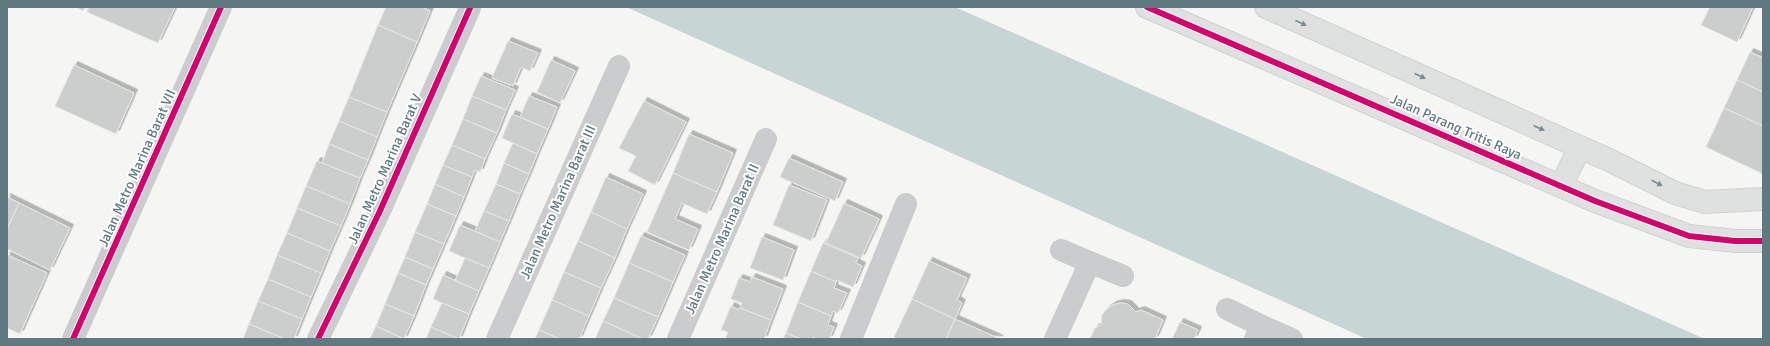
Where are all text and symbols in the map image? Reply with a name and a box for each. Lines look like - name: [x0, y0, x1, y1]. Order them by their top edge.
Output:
- one-way arrow: [1296, 20, 1307, 26]
- one-way arrow: [1414, 72, 1426, 79]
- street label: Jalan Metro Marina Barat VII: [95, 87, 179, 249]
- street label: Jalan Parang Tritis Raya: [1388, 90, 1524, 164]
- street label: Jalan Metro Marina Barat V: [344, 91, 426, 247]
- street label: Jalan Metro Marina Barat III: [516, 122, 600, 282]
- one-way arrow: [1533, 126, 1545, 132]
- street label: Jalan Metro Marina Barat II: [681, 161, 763, 317]
- one-way arrow: [1651, 180, 1662, 187]

